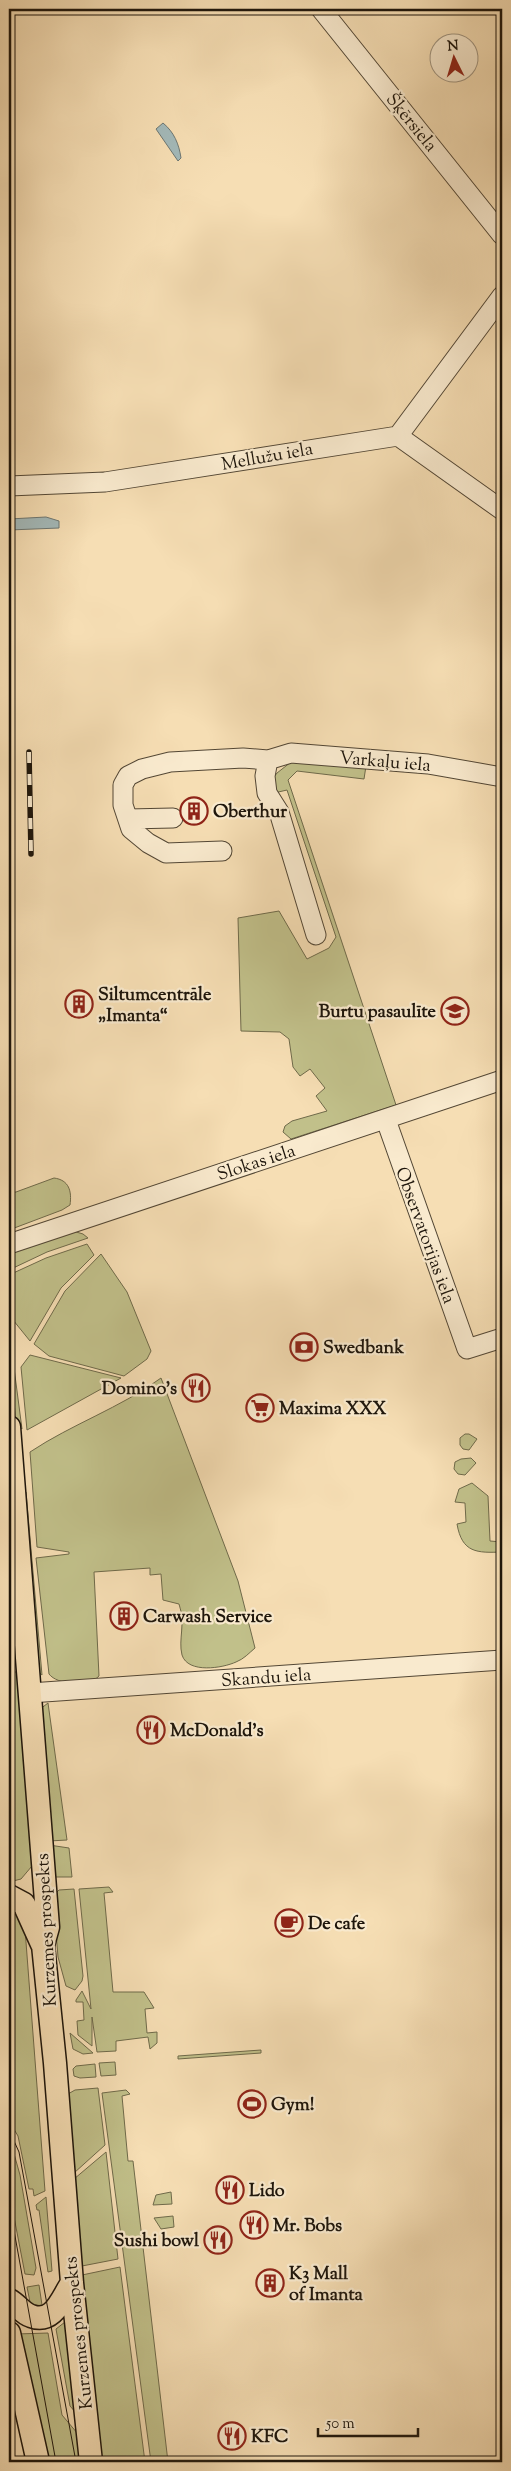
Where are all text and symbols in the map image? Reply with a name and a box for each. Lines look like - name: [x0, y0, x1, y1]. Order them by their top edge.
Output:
- north arrow: [428, 32, 478, 82]
- text: N: [447, 37, 459, 57]
- street label: Šķērsiela: [379, 88, 442, 158]
- street label: Mellužu iela: [220, 437, 315, 479]
- street label: Varkaļu iela: [338, 746, 432, 780]
- building icon: Oberthur: [179, 796, 209, 826]
- place label: Oberthur: [213, 800, 287, 826]
- place label: Siltumcentrāle „Imanta“: [98, 983, 212, 1030]
- building icon: Siltumcentrāle „Imanta“: [64, 989, 94, 1019]
- school or university icon: Burtu pasaulīte: [440, 996, 470, 1026]
- place label: Burtu pasaulīte: [319, 1000, 437, 1026]
- street label: Slokas iela: [214, 1139, 299, 1189]
- street label: Observatorijas iela: [387, 1164, 461, 1308]
- bank icon: Swedbank: [289, 1332, 319, 1362]
- place label: Swedbank: [323, 1336, 404, 1362]
- restaurant icon: Domino's: [181, 1373, 211, 1403]
- place label: Domino's: [102, 1377, 177, 1403]
- supermarket icon: Maxima XXX: [245, 1393, 275, 1423]
- place label: Maxima XXX: [279, 1397, 387, 1423]
- building icon: Carwash Service: [109, 1601, 139, 1631]
- place label: Carwash Service: [143, 1605, 273, 1631]
- street label: Skandu iela: [220, 1663, 312, 1695]
- restaurant icon: McDonald's: [136, 1715, 166, 1745]
- place label: McDonald's: [170, 1719, 264, 1745]
- street label: Kurzemes prospekts: [31, 1853, 65, 2007]
- cafe icon: De cafe: [274, 1908, 304, 1938]
- place label: De cafe: [308, 1912, 366, 1938]
- sports icon: Gym!: [237, 2089, 267, 2119]
- place label: Gym!: [271, 2093, 315, 2119]
- restaurant icon: Lido: [215, 2175, 245, 2205]
- place label: Lido: [249, 2179, 285, 2205]
- restaurant icon: Mr. Bobs: [239, 2210, 269, 2240]
- place label: Mr. Bobs: [273, 2214, 342, 2240]
- restaurant icon: Sushi bowl: [203, 2225, 233, 2255]
- place label: Sushi bowl: [114, 2229, 200, 2255]
- street label: Kurzemes prospekts: [59, 2255, 101, 2411]
- place label: K3 Mall of Imanta: [289, 2262, 364, 2309]
- building icon: K3 Mall of Imanta: [255, 2268, 285, 2298]
- scale bar: [318, 2406, 418, 2438]
- text: 50 m: [325, 2414, 355, 2435]
- restaurant icon: KFC: [217, 2421, 247, 2451]
- place label: KFC: [251, 2425, 289, 2451]

